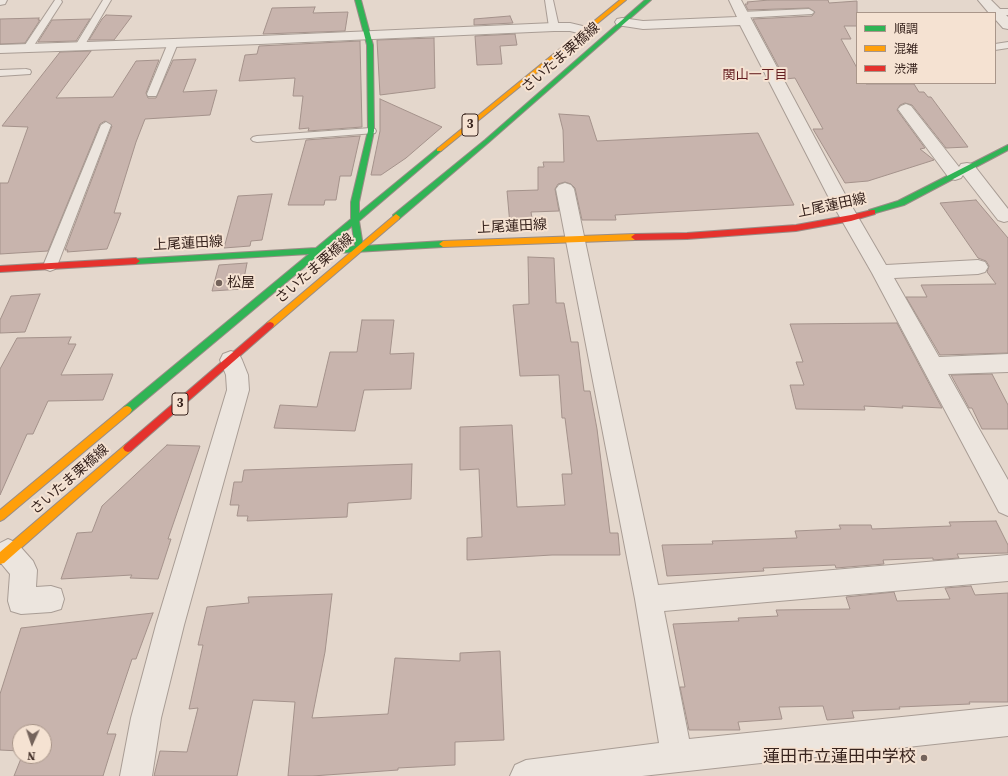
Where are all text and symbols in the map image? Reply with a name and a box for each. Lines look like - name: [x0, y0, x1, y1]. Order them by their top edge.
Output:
- legend: [856, 12, 996, 84]
- street label: さいたま栗橋線: [519, 20, 603, 96]
- text: 順調: [894, 21, 918, 37]
- text: 混雑: [894, 41, 918, 57]
- text: 渋滞: [894, 61, 918, 77]
- district label: 関山一丁目: [723, 68, 787, 84]
- road number: 3: [462, 114, 478, 136]
- street label: 上尾蓮田線: [796, 191, 868, 221]
- street label: 上尾蓮田線: [477, 217, 547, 237]
- street label: さいたま栗橋線: [273, 231, 357, 307]
- street label: 上尾蓮田線: [153, 234, 223, 254]
- place label: 松屋: [227, 275, 255, 291]
- marker: 松屋: [214, 278, 224, 288]
- road number: 3: [172, 393, 188, 415]
- street label: さいたま栗橋線: [28, 442, 112, 518]
- north arrow: [12, 724, 52, 764]
- text: N: [27, 748, 36, 763]
- place label: 蓮田市立蓮田中学校: [763, 748, 916, 768]
- marker: 蓮田市立蓮田中学校: [919, 753, 929, 763]

